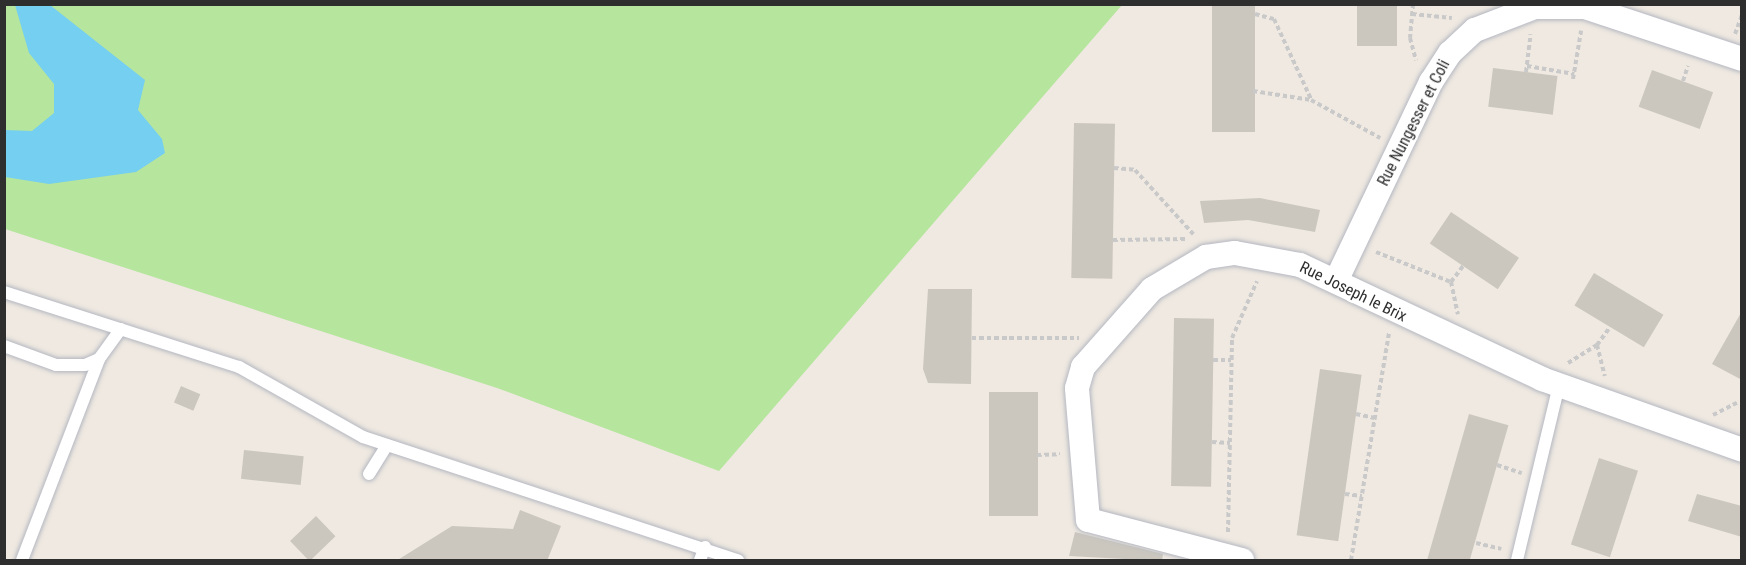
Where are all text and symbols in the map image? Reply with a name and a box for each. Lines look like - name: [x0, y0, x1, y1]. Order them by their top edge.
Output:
- street label: Rue Nungesser et Coli: [1374, 57, 1454, 189]
- street label: Rue Joseph le Brix: [1296, 258, 1410, 326]

